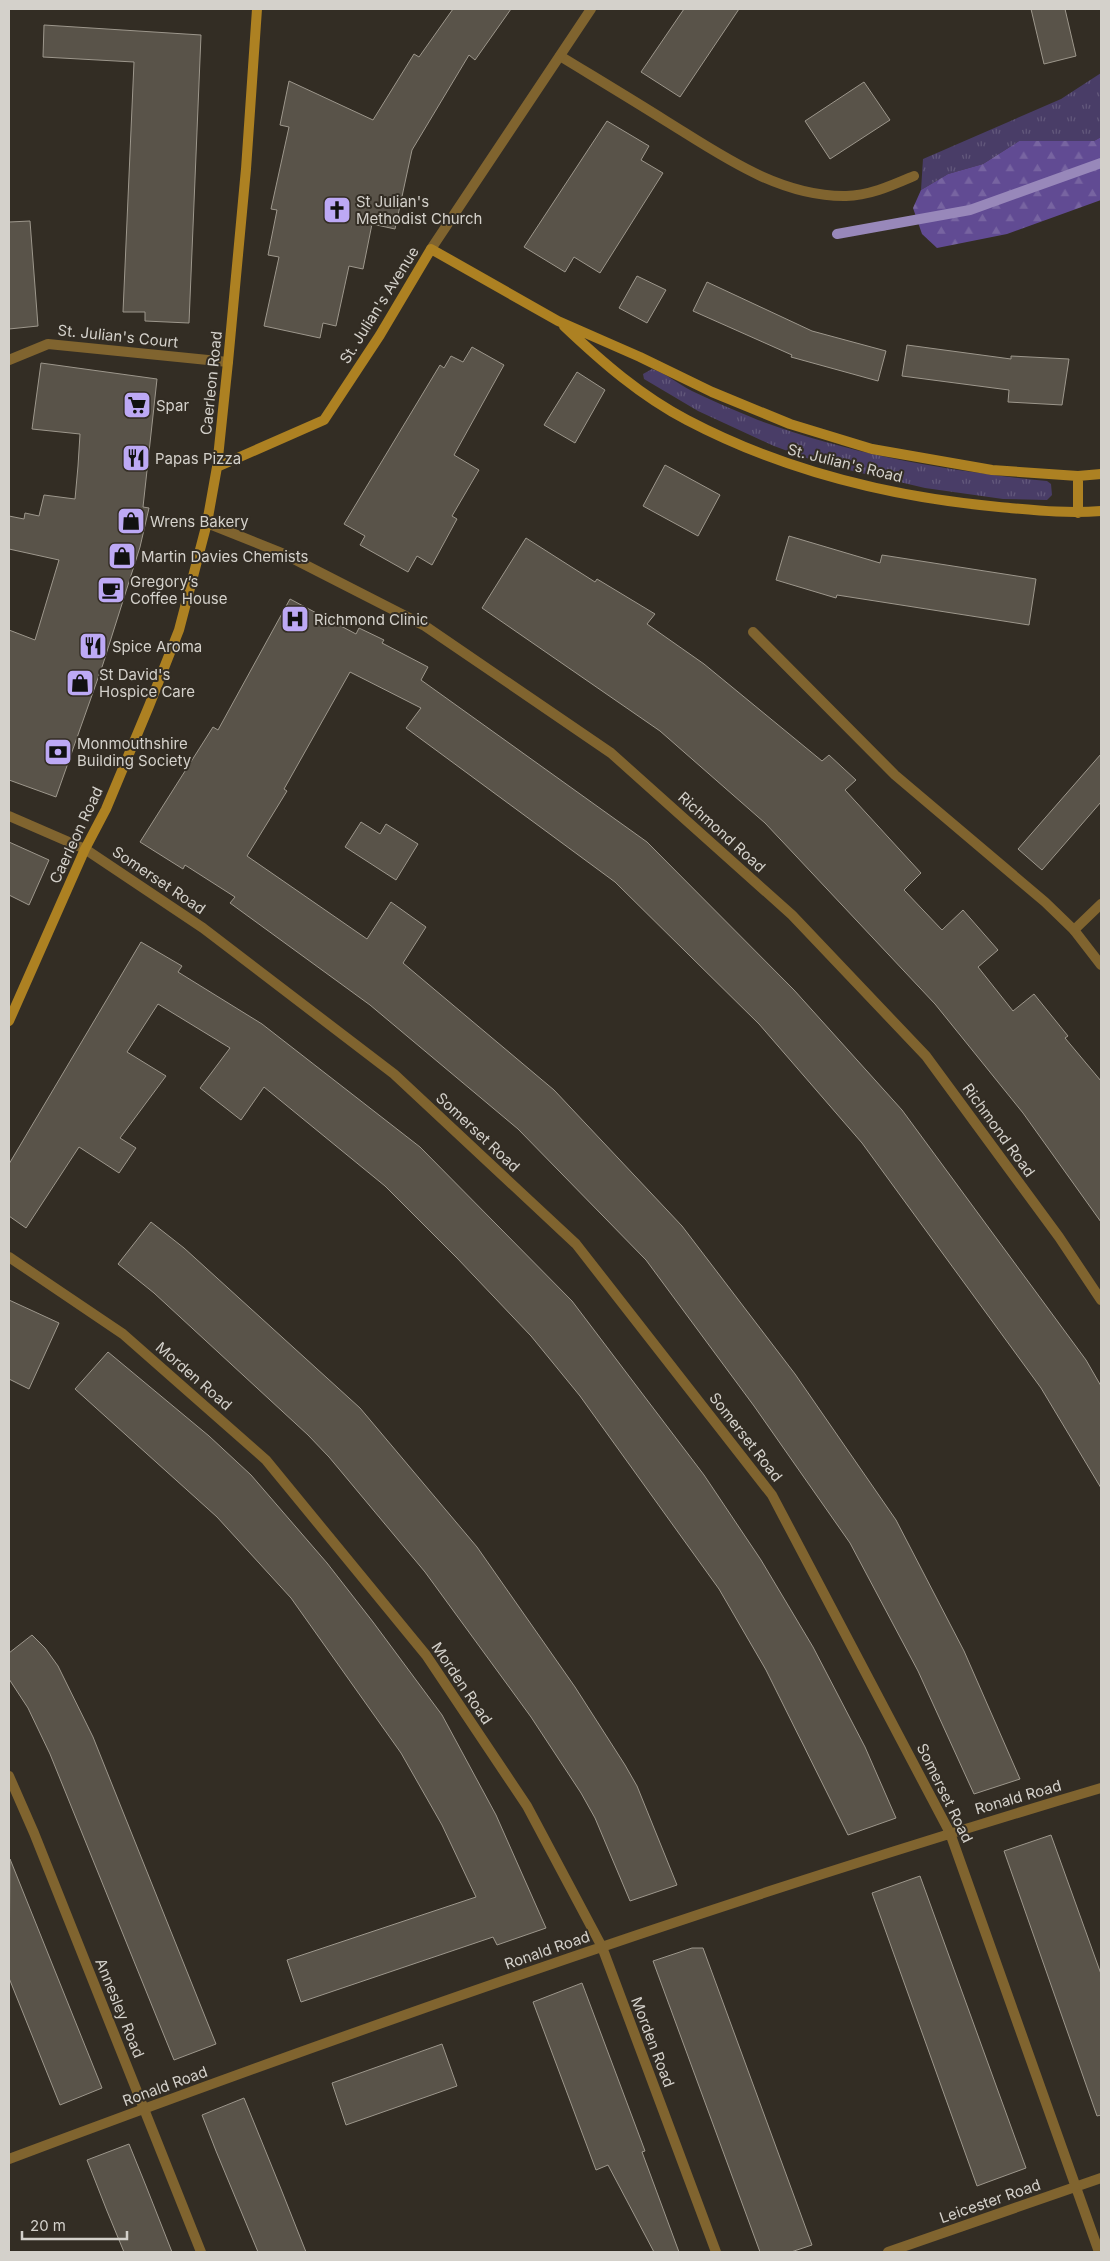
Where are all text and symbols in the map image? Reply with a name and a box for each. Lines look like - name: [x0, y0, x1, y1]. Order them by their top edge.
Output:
- place label: St Julian's Methodist Church: [356, 192, 482, 228]
- church icon: St Julian's Methodist Church: [322, 195, 352, 225]
- street label: St. Julian's Avenue: [335, 243, 423, 367]
- street label: St. Julian's Court: [57, 320, 179, 352]
- street label: Caerleon Road: [196, 330, 226, 436]
- supermarket icon: Spar: [122, 390, 152, 420]
- place label: Spar: [156, 396, 189, 415]
- street label: St. Julian's Road: [786, 440, 904, 486]
- restaurant icon: Papas Pizza: [121, 443, 151, 473]
- place label: Papas Pizza: [155, 449, 241, 468]
- shop icon: Wrens Bakery: [116, 506, 146, 536]
- place label: Wrens Bakery: [150, 512, 249, 531]
- shop icon: Martin Davies Chemists: [107, 541, 137, 571]
- place label: Martin Davies Chemists: [141, 547, 308, 566]
- place label: Gregory’s Coffee House: [130, 572, 227, 608]
- cafe icon: Gregory’s Coffee House: [96, 575, 126, 605]
- hospital icon: Richmond Clinic: [280, 604, 310, 634]
- place label: Richmond Clinic: [314, 610, 428, 629]
- restaurant icon: Spice Aroma: [78, 631, 108, 661]
- place label: Spice Aroma: [112, 637, 202, 656]
- place label: St David's Hospice Care: [99, 665, 195, 701]
- shop icon: St David's Hospice Care: [65, 668, 95, 698]
- place label: Monmouthshire Building Society: [77, 734, 192, 770]
- bank icon: Monmouthshire Building Society: [43, 737, 73, 767]
- street label: Caerleon Road: [45, 784, 107, 886]
- street label: Richmond Road: [674, 788, 770, 876]
- street label: Somerset Road: [109, 842, 209, 918]
- street label: Richmond Road: [959, 1079, 1039, 1181]
- street label: Somerset Road: [432, 1088, 524, 1176]
- street label: Morden Road: [152, 1338, 236, 1414]
- street label: Somerset Road: [705, 1389, 787, 1485]
- street label: Morden Road: [428, 1638, 496, 1728]
- street label: Somerset Road: [913, 1740, 977, 1846]
- street label: Ronald Road: [973, 1776, 1063, 1818]
- street label: Ronald Road: [502, 1927, 592, 1973]
- street label: Annesley Road: [91, 1955, 149, 2061]
- street label: Morden Road: [627, 1994, 679, 2090]
- street label: Ronald Road: [120, 2062, 210, 2110]
- street label: Leicester Road: [937, 2175, 1043, 2227]
- scale bar: [22, 2208, 128, 2240]
- text: 20 m: [30, 2216, 66, 2235]

